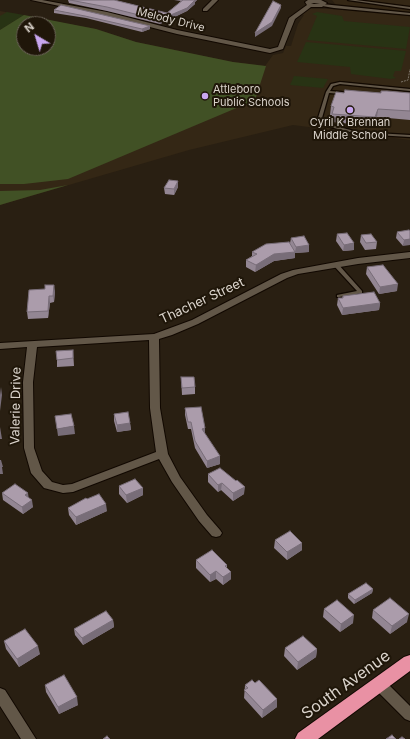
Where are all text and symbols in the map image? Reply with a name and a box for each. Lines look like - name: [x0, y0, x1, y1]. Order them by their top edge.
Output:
- street label: Melody Drive: [136, 5, 206, 35]
- north arrow: [16, 16, 56, 56]
- text: N: [22, 19, 37, 35]
- place label: Attleboro Public Schools: [213, 83, 289, 109]
- marker: Attleboro Public Schools: [200, 91, 210, 101]
- marker: Cyril K Brennan Middle School: [345, 105, 355, 115]
- place label: Cyril K Brennan Middle School: [310, 116, 390, 142]
- street label: Thacher Street: [157, 275, 247, 327]
- street label: Valerie Drive: [8, 367, 24, 445]
- street label: South Avenue: [298, 646, 394, 724]

